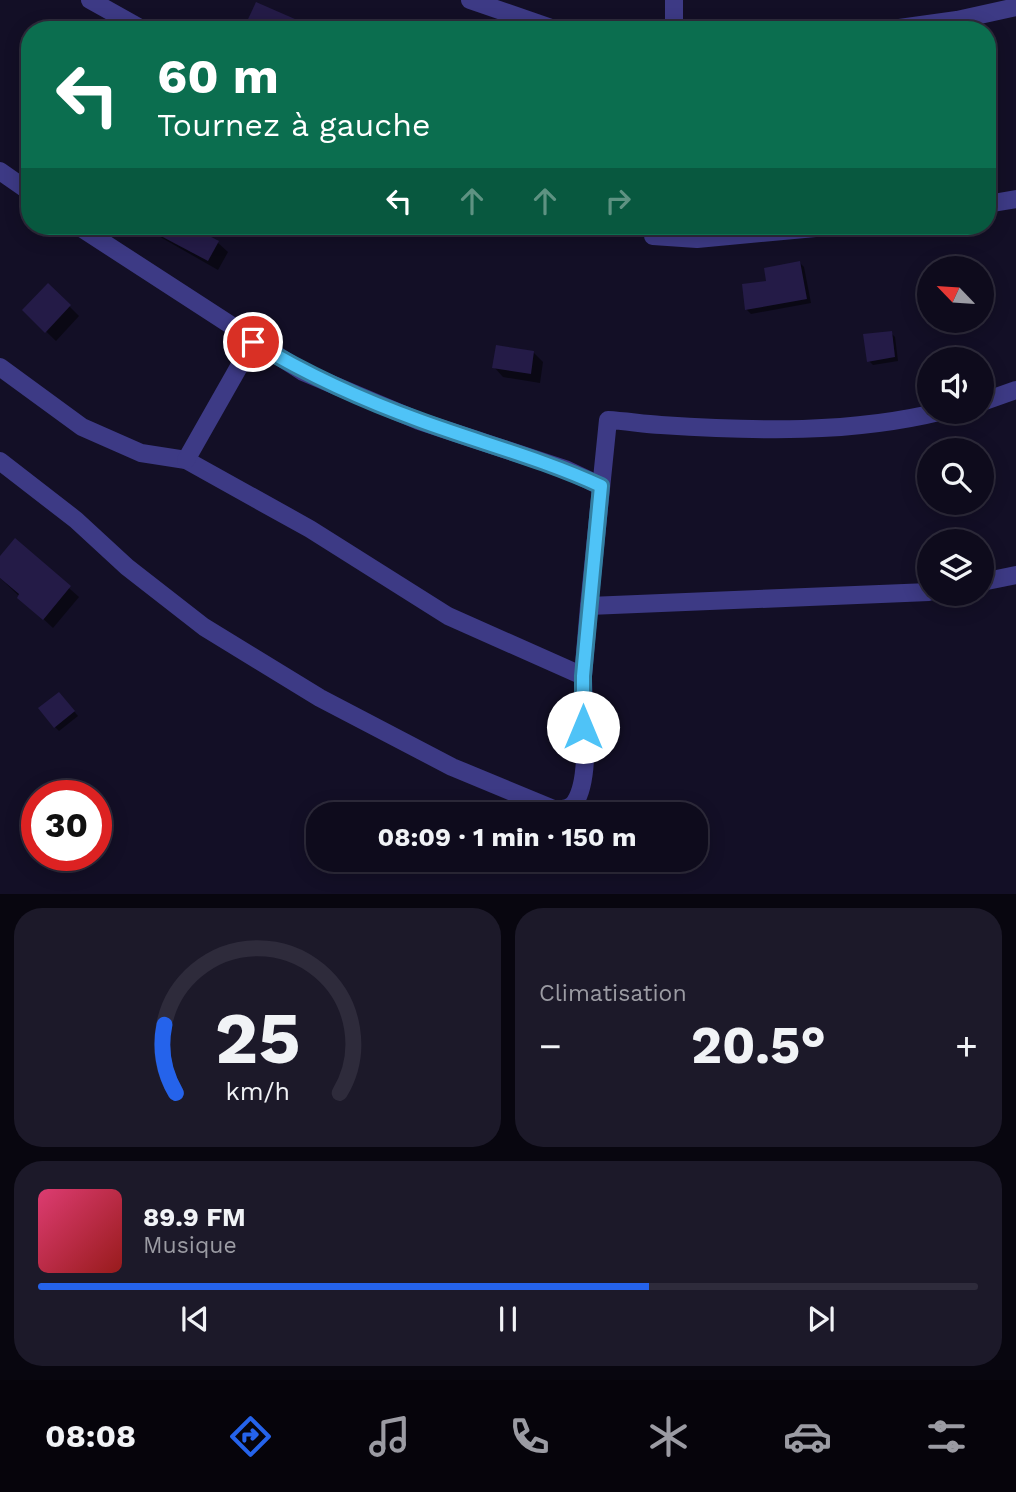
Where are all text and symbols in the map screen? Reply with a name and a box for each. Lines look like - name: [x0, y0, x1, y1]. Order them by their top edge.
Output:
- text: 60 m: [157, 47, 279, 105]
- icon: left: [42, 49, 133, 140]
- text: Tournez à gauche: [157, 106, 430, 144]
- icon: left: [380, 182, 418, 220]
- icon: ahead: [453, 182, 491, 220]
- icon: ahead: [526, 182, 564, 220]
- icon: right: [599, 182, 637, 220]
- north arrow: [917, 256, 994, 332]
- map controls: [917, 256, 994, 606]
- pin: [223, 312, 283, 372]
- icon: arrive: [234, 323, 272, 361]
- button: sound: [917, 347, 994, 424]
- button: search: [917, 438, 994, 515]
- button: layers: [917, 529, 994, 606]
- position arrow: [546, 690, 620, 764]
- speed limit sign: 30: [21, 780, 112, 871]
- text: 08:09 · 1 min · 150 m: [377, 822, 637, 852]
- text: Climatisation: [539, 980, 687, 1007]
- text: 25: [215, 996, 300, 1082]
- text: 20.5°: [691, 1015, 826, 1076]
- text: −: [539, 1024, 562, 1068]
- text: +: [955, 1024, 978, 1068]
- text: km/h: [225, 1077, 290, 1106]
- text: 89.9 FM: [143, 1202, 246, 1232]
- text: Musique: [143, 1232, 237, 1259]
- icon: previous: [176, 1300, 214, 1338]
- icon: pause: [489, 1300, 527, 1338]
- icon: next: [802, 1300, 840, 1338]
- icon: directions: [226, 1412, 275, 1461]
- icon: music: [365, 1412, 414, 1461]
- icon: phone: [505, 1412, 554, 1461]
- icon: climate: [644, 1412, 693, 1461]
- icon: car: [783, 1412, 832, 1461]
- icon: filters: [922, 1412, 971, 1461]
- text: 08:08: [45, 1417, 136, 1455]

